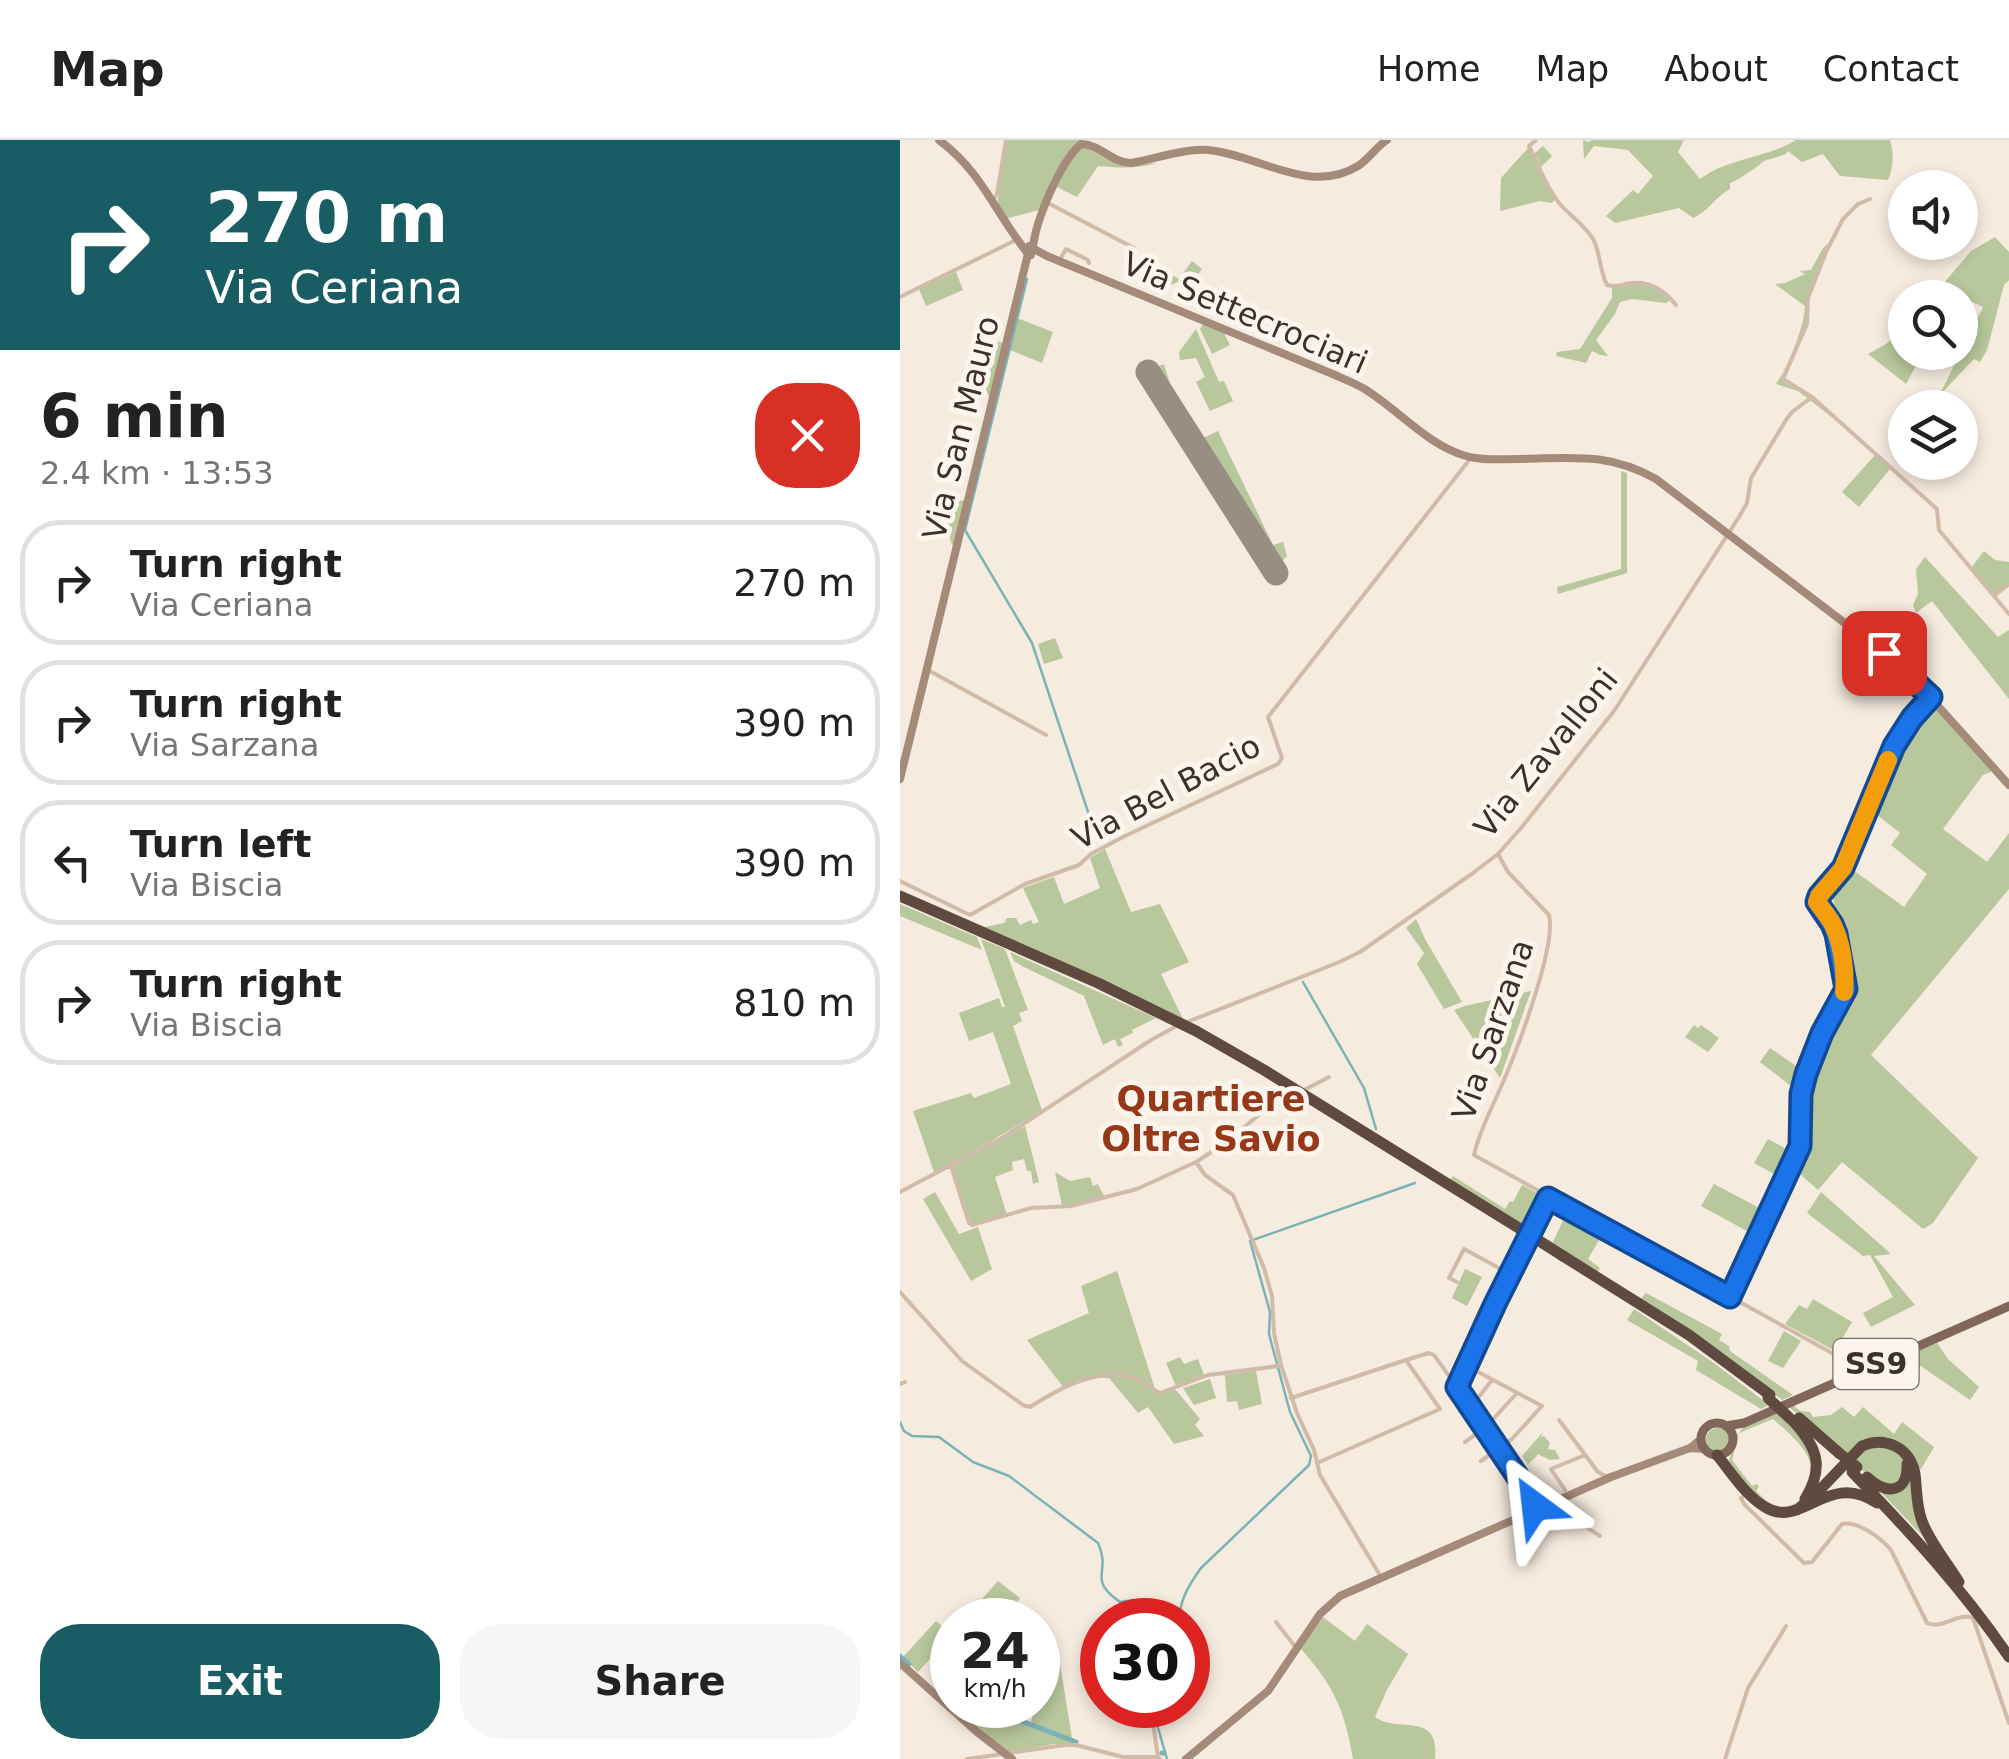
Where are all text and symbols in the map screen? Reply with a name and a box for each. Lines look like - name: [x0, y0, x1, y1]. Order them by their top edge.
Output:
- text: Map: [50, 41, 165, 97]
- text: Home: [1377, 49, 1480, 89]
- text: Map: [1535, 49, 1609, 89]
- text: About: [1664, 49, 1768, 89]
- text: Contact: [1823, 49, 1959, 89]
- map controls: [1888, 170, 1978, 480]
- button: sound: [1888, 170, 1978, 260]
- text: 270 m: [205, 177, 448, 259]
- icon: right: [40, 180, 170, 310]
- street label: Via Settecrociari: [1117, 244, 1373, 382]
- text: Via Ceriana: [205, 261, 463, 314]
- button: search: [1888, 280, 1978, 370]
- street label: Via San Mauro: [915, 312, 1007, 544]
- text: 6 min: [40, 381, 228, 451]
- button: close: [755, 383, 860, 488]
- button: layers: [1888, 390, 1978, 480]
- text: 2.4 km · 13:53: [40, 454, 274, 492]
- text: Turn right: [130, 542, 342, 586]
- icon: right: [45, 555, 100, 610]
- text: 270 m: [733, 561, 855, 605]
- text: Via Ceriana: [130, 586, 313, 624]
- pin: [1842, 611, 1927, 696]
- icon: arrive: [1857, 626, 1912, 681]
- street label: Via Zavalloni: [1466, 661, 1626, 845]
- text: Turn right: [130, 682, 342, 726]
- icon: right: [45, 695, 100, 750]
- text: 390 m: [733, 701, 855, 745]
- text: Via Sarzana: [130, 726, 319, 764]
- street label: Via Bel Bacio: [1065, 726, 1267, 858]
- text: Turn left: [130, 822, 311, 866]
- icon: left: [45, 835, 100, 890]
- text: 390 m: [733, 841, 855, 885]
- text: Via Biscia: [130, 866, 283, 904]
- street label: Via Sarzana: [1444, 934, 1542, 1126]
- text: Turn right: [130, 962, 342, 1006]
- icon: right: [45, 975, 100, 1030]
- text: 810 m: [733, 981, 855, 1025]
- text: Via Biscia: [130, 1006, 283, 1044]
- district label: Quartiere Oltre Savio: [1101, 1079, 1321, 1159]
- road number: SS9: [1834, 1339, 1918, 1389]
- position arrow: [1483, 1454, 1587, 1558]
- speed limit sign: 30: [1080, 1598, 1210, 1728]
- text: 24: [960, 1622, 1030, 1680]
- button: Exit: [40, 1624, 440, 1739]
- button: Share: [460, 1624, 860, 1739]
- text: km/h: [963, 1674, 1027, 1703]

